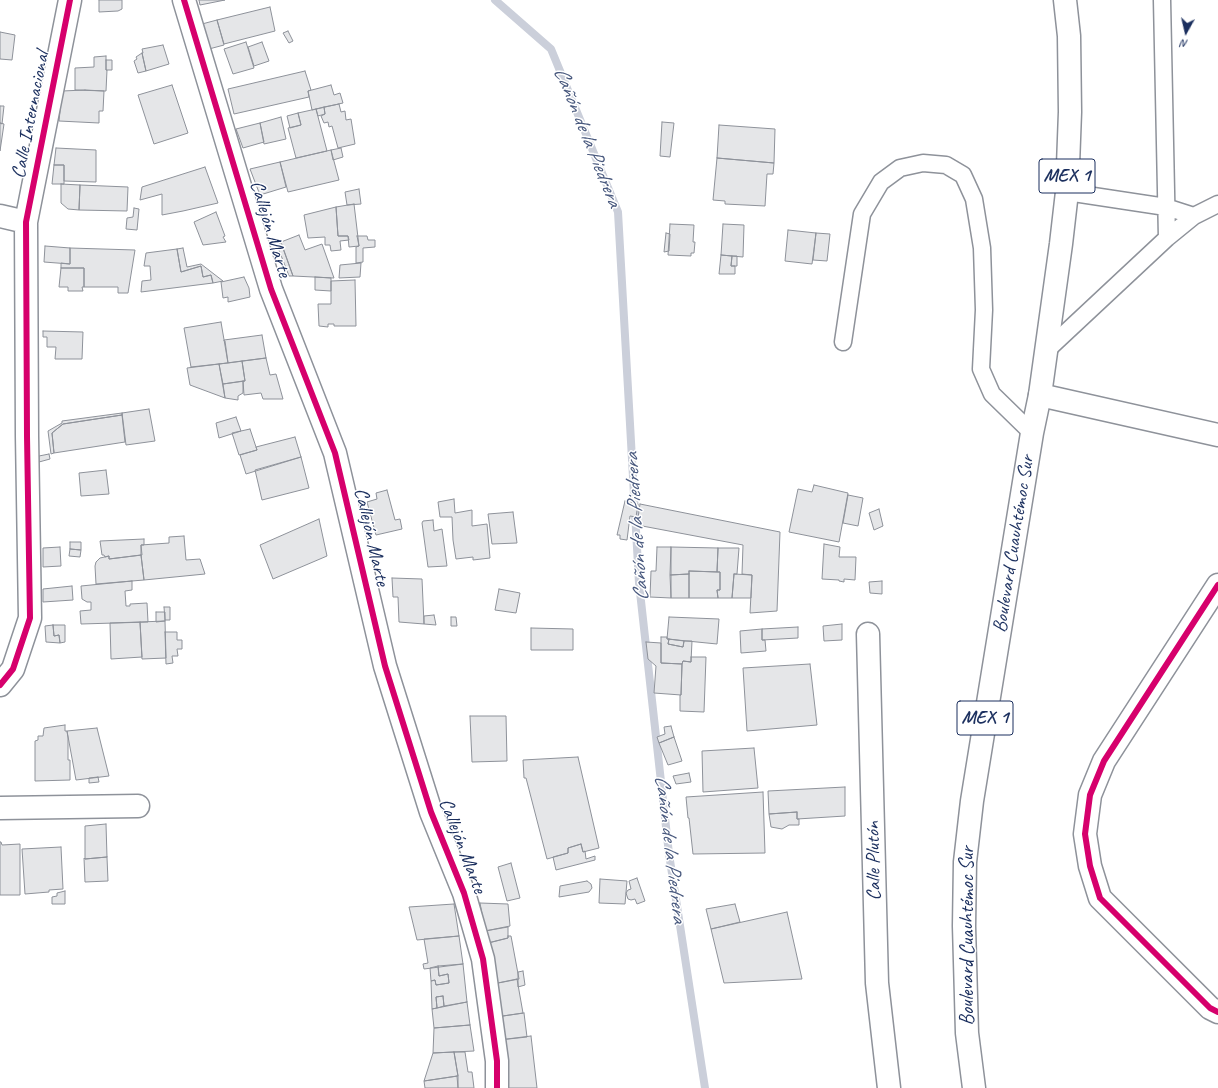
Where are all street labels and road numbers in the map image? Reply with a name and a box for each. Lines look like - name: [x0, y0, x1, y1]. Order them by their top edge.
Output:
- street label: Calle Internacional: [7, 50, 55, 180]
- road number: MEX 1: [1039, 159, 1095, 193]
- street label: Callejón Marte: [244, 178, 296, 280]
- street label: Boulevard Cuauhtémoc Sur: [988, 454, 1040, 634]
- street label: Callejón Marte: [348, 486, 394, 588]
- road number: MEX 1: [957, 701, 1013, 735]
- street label: Callejón Marte: [433, 795, 491, 897]
- street label: Calle Plutón: [861, 821, 887, 901]
- street label: Boulevard Cuauhtémoc Sur: [956, 847, 980, 1025]

